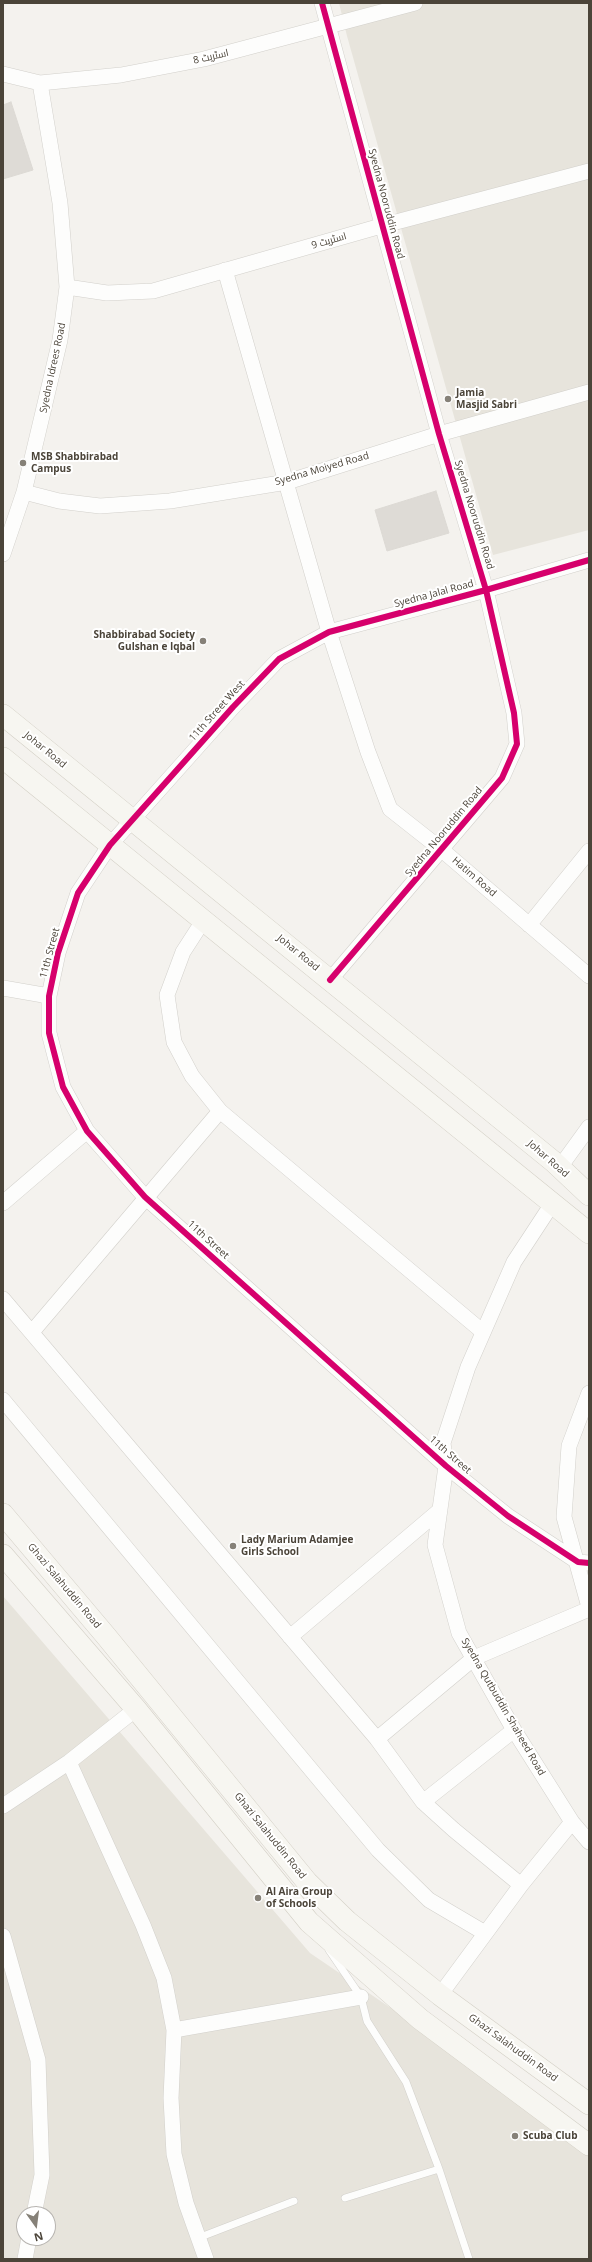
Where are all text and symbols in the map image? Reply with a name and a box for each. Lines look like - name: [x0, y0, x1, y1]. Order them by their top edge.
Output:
- street label: اسٹریٹ 8: [192, 47, 230, 67]
- street label: Syedna Nooruddin Road: [365, 148, 407, 260]
- street label: اسٹریٹ 9: [310, 230, 348, 252]
- street label: Syedna Idrees Road: [38, 322, 68, 414]
- place label: Jamia Masjid Sabri: [456, 387, 517, 410]
- marker: Jamia Masjid Sabri: [443, 394, 453, 404]
- street label: Syedna Moiyed Road: [274, 450, 370, 488]
- place label: MSB Shabbirabad Campus: [31, 451, 118, 474]
- marker: MSB Shabbirabad Campus: [18, 458, 28, 468]
- street label: Syedna Nooruddin Road: [452, 459, 496, 571]
- street label: Syedna Jalal Road: [393, 578, 475, 610]
- place label: Shabbirabad Society Gulshan e Iqbal: [93, 629, 195, 652]
- marker: Shabbirabad Society Gulshan e Iqbal: [198, 636, 208, 646]
- street label: 11th Street West: [187, 678, 247, 744]
- street label: Johar Road: [21, 729, 69, 771]
- street label: Syedna Nooruddin Road: [403, 785, 485, 879]
- street label: Hatim Road: [449, 855, 499, 899]
- street label: 11th Street: [38, 926, 62, 980]
- street label: Johar Road: [274, 932, 322, 974]
- street label: Johar Road: [525, 1138, 571, 1180]
- street label: 11th Street: [185, 1218, 231, 1262]
- street label: 11th Street: [427, 1434, 473, 1476]
- place label: Lady Marium Adamjee Girls School: [241, 1534, 353, 1558]
- street label: Ghazi Salahuddin Road: [25, 1541, 103, 1631]
- marker: Lady Marium Adamjee Girls School: [228, 1541, 238, 1551]
- street label: Syedna Qutbuddin Shaheed Road: [459, 1636, 547, 1778]
- street label: Ghazi Salahuddin Road: [232, 1790, 308, 1882]
- place label: Al Aira Group of Schools: [266, 1886, 333, 1910]
- marker: Al Aira Group of Schools: [253, 1893, 263, 1903]
- street label: Ghazi Salahuddin Road: [466, 2012, 560, 2084]
- place label: Scuba Club: [523, 2130, 578, 2142]
- marker: Scuba Club: [510, 2131, 520, 2141]
- north arrow: [16, 2206, 56, 2246]
- text: N: [33, 2229, 45, 2246]

